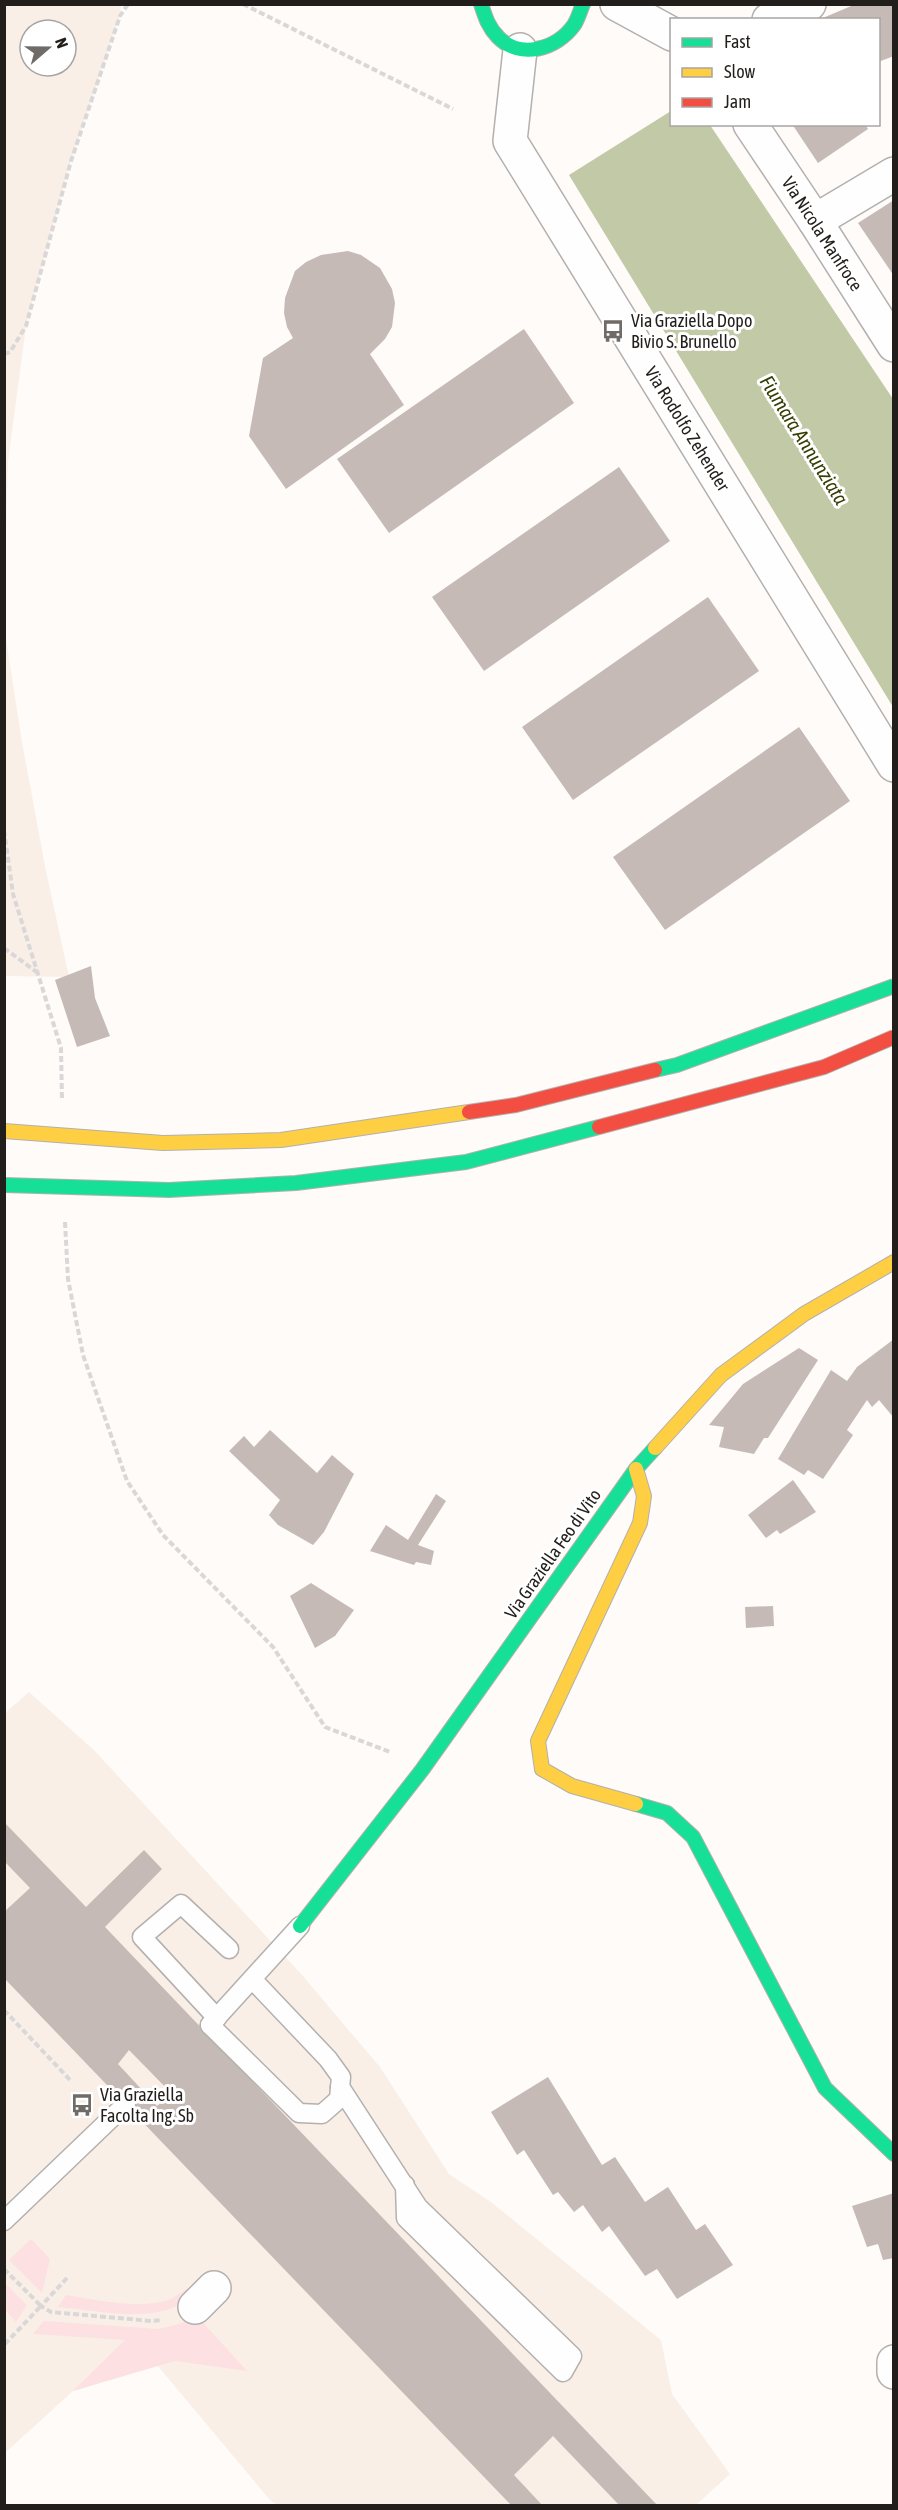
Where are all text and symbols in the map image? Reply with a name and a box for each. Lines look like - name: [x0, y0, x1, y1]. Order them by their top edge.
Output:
- north arrow: [18, 18, 78, 78]
- legend: [670, 18, 880, 126]
- text: Fast: [724, 31, 751, 52]
- text: N: [52, 35, 72, 50]
- text: Slow: [724, 61, 755, 82]
- text: Jam: [724, 91, 751, 112]
- street label: Via Nicola Manfroce: [778, 173, 867, 295]
- place label: Via Graziella Dopo Bivio S. Brunello: [631, 310, 752, 352]
- bus stop icon: Via Graziella Dopo Bivio S. Brunello: [600, 318, 626, 344]
- street label: Via Rodolfo Zehender: [641, 363, 735, 495]
- water label: Fiumara Annunziata: [755, 371, 853, 509]
- street label: Via Graziella Feo di Vito: [500, 1485, 605, 1623]
- place label: Via Graziella Facolta Ing. Sb: [100, 2084, 194, 2126]
- bus stop icon: Via Graziella Facolta Ing. Sb: [69, 2092, 95, 2118]

